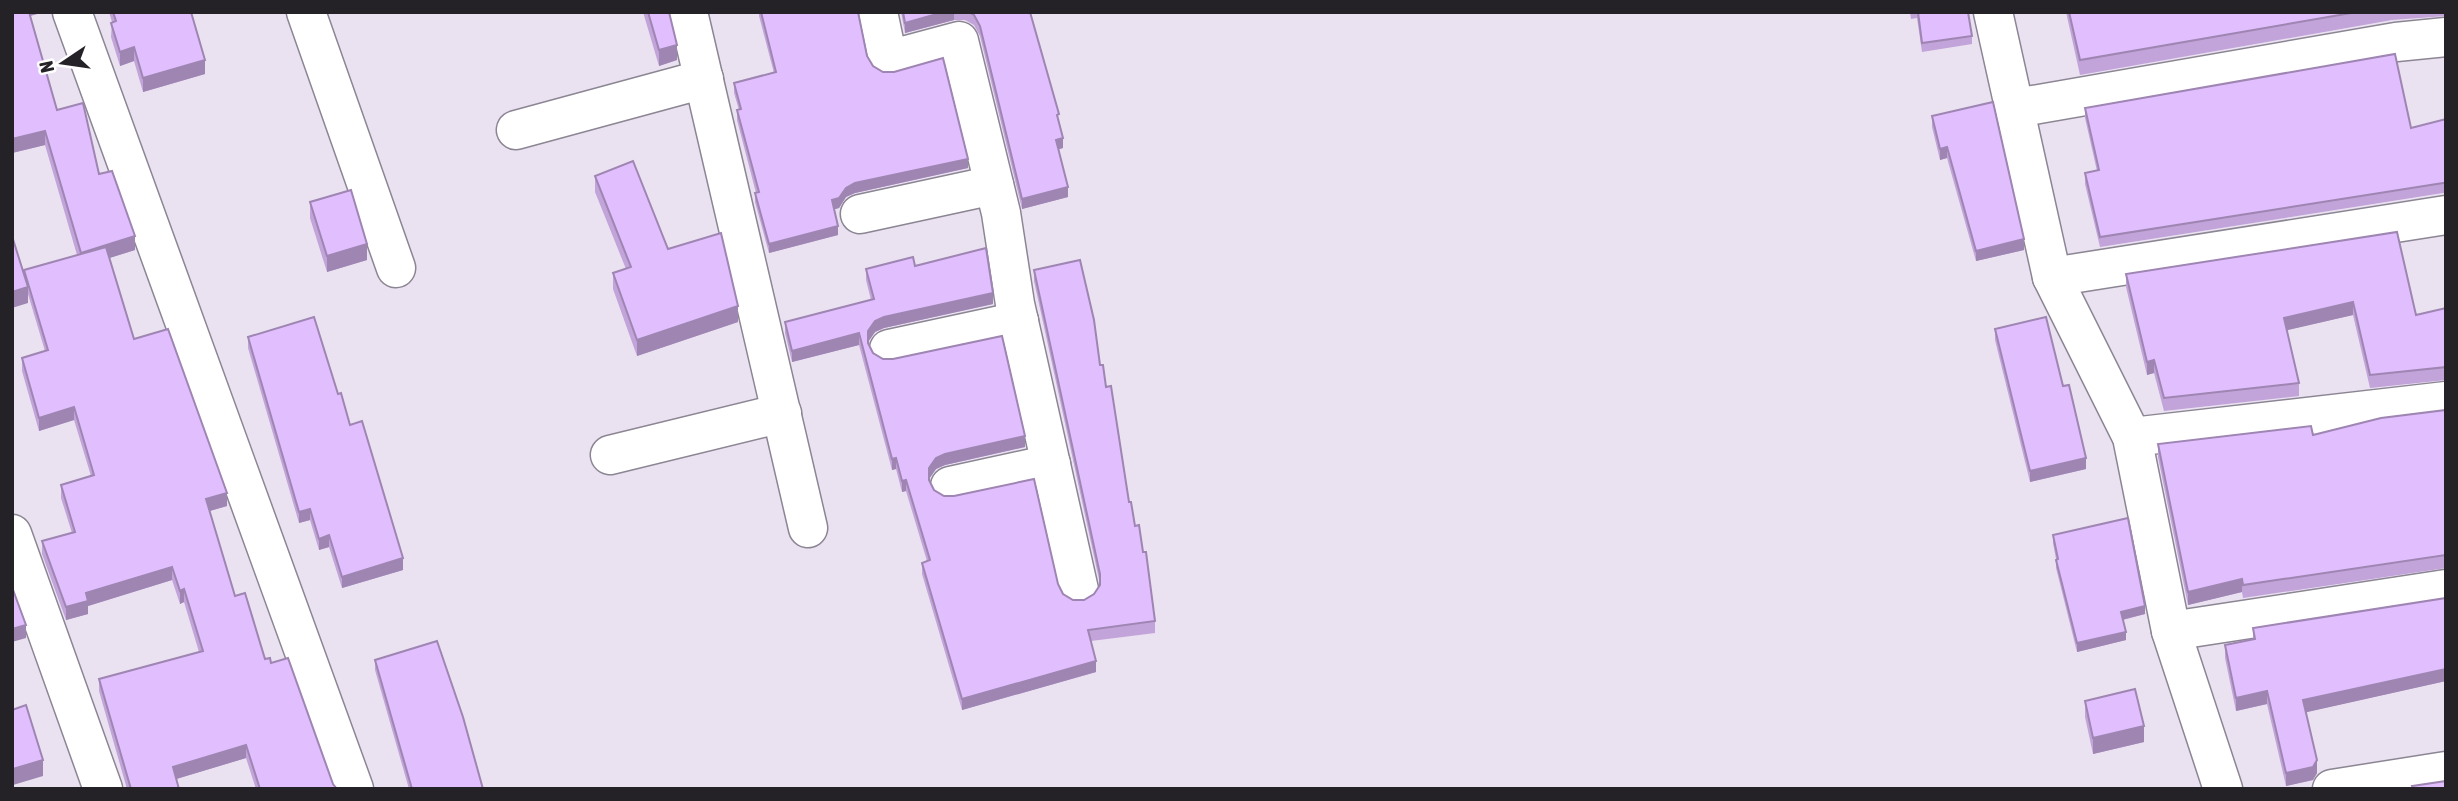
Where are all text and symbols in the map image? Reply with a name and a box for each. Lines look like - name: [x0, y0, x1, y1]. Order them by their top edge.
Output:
- north arrow: [28, 28, 98, 98]
- text: N: [34, 59, 58, 75]

